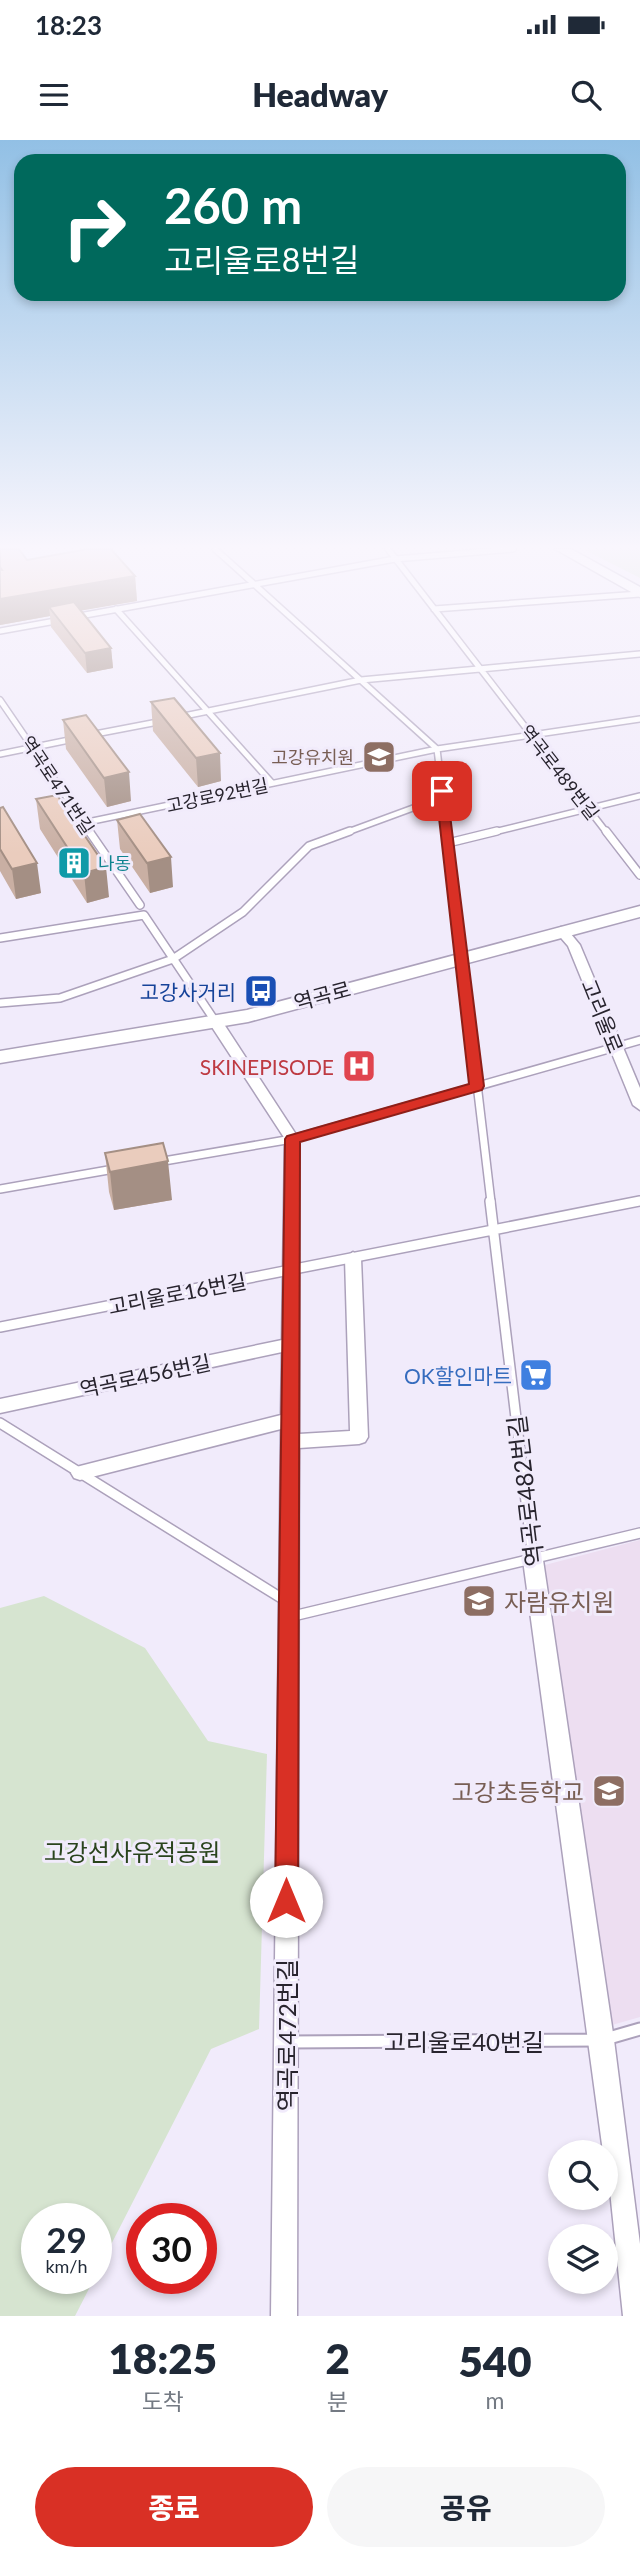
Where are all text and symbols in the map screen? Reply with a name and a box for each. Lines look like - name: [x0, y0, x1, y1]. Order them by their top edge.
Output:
- text: 18:23: [35, 9, 102, 41]
- text: Headway: [252, 75, 388, 114]
- icon: menu: [35, 76, 73, 114]
- icon: search: [567, 76, 605, 114]
- text: 260 m: [164, 176, 302, 234]
- icon: right: [49, 182, 140, 273]
- text: 고리울로8번길: [164, 240, 359, 279]
- street label: 역곡로489번길: [516, 720, 604, 824]
- street label: 역곡로471번길: [17, 732, 99, 838]
- school or university icon: 고강유치원: [360, 738, 398, 776]
- place label: 고강유치원: [271, 746, 354, 768]
- pin: [412, 761, 472, 821]
- icon: arrive: [423, 772, 461, 810]
- street label: 고강로92번길: [164, 773, 270, 817]
- building icon: 나동: [55, 844, 93, 882]
- place label: 나동: [98, 852, 131, 874]
- bus stop icon: 고강사거리: [242, 972, 280, 1010]
- street label: 역곡로: [291, 975, 353, 1015]
- street label: 고리울로: [577, 975, 629, 1057]
- place label: 고강사거리: [139, 979, 236, 1004]
- hospital icon: SKINEPISODE: [340, 1047, 378, 1085]
- place label: SKINEPISODE: [200, 1054, 334, 1079]
- street label: 고리울로16번길: [106, 1267, 248, 1319]
- street label: 역곡로456번길: [77, 1349, 213, 1401]
- supermarket icon: OK할인마트: [517, 1356, 555, 1394]
- place label: OK할인마트: [404, 1363, 512, 1388]
- street label: 역곡로482번길: [501, 1414, 549, 1568]
- school or university icon: 자람유치원: [460, 1582, 498, 1620]
- place label: 자람유치원: [504, 1587, 614, 1616]
- school or university icon: 고강초등학교: [590, 1772, 628, 1810]
- place label: 고강초등학교: [452, 1777, 584, 1806]
- park label: 고강선사유적공원: [44, 1837, 220, 1866]
- position arrow: [249, 1864, 323, 1938]
- street label: 역곡로472번길: [272, 1959, 301, 2111]
- street label: 고리울로40번길: [384, 2027, 544, 2056]
- map controls: [548, 2140, 618, 2294]
- button: search: [548, 2140, 618, 2210]
- speed limit sign: 30: [126, 2203, 217, 2294]
- text: 29: [46, 2218, 87, 2260]
- button: layers: [548, 2224, 618, 2294]
- text: km/h: [45, 2255, 88, 2277]
- text: 18:25: [108, 2333, 217, 2383]
- text: 2: [326, 2333, 350, 2383]
- text: 540: [458, 2336, 532, 2386]
- text: m: [485, 2386, 504, 2414]
- text: 도착: [142, 2387, 184, 2415]
- text: 분: [327, 2387, 348, 2415]
- button: 종료: [35, 2467, 313, 2547]
- button: 공유: [327, 2467, 605, 2547]

